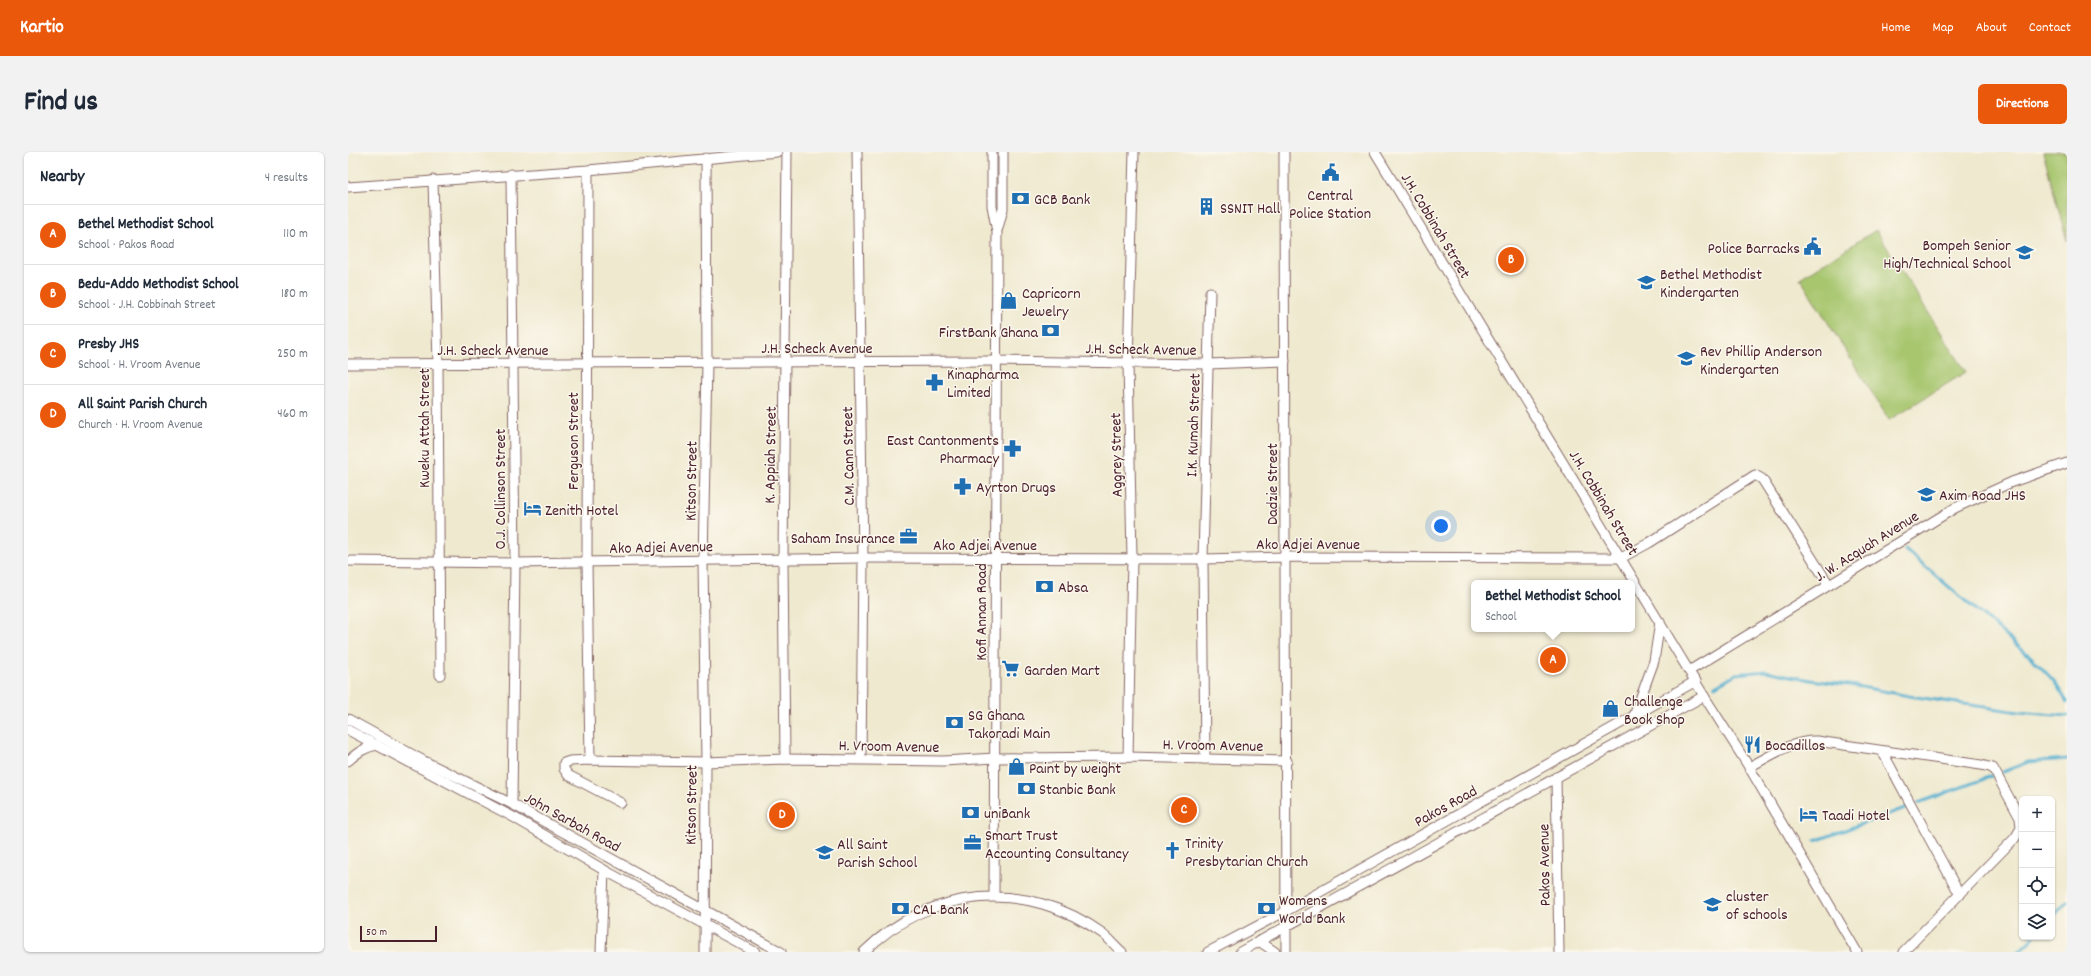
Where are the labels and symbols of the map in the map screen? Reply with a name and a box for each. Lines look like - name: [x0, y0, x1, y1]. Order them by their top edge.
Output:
- public building icon: Central Police Station: [1320, 163, 1340, 183]
- street label: J.H. Cobbinah Street: [1394, 169, 1476, 284]
- place label: Central Police Station: [1289, 185, 1371, 226]
- bank icon: GCB Bank: [1011, 188, 1031, 208]
- place label: GCB Bank: [1034, 189, 1090, 212]
- building icon: SSNIT Hall: [1197, 197, 1217, 217]
- place label: SSNIT Hall: [1220, 198, 1281, 221]
- place label: Bompeh Senior High/Technical School: [1883, 235, 2011, 276]
- public building icon: Police Barracks: [1803, 237, 1823, 257]
- place label: Police Barracks: [1708, 238, 1800, 261]
- school or university icon: Bompeh Senior High/Technical School: [2014, 243, 2034, 263]
- pin: B: [1498, 245, 1524, 275]
- place label: Bethel Methodist Kindergarten: [1660, 264, 1762, 305]
- school or university icon: Bethel Methodist Kindergarten: [1637, 272, 1657, 292]
- place label: Capricorn Jewelry: [1022, 283, 1081, 324]
- shop icon: Capricorn Jewelry: [999, 291, 1019, 311]
- bank icon: FirstBank Ghana: [1041, 321, 1061, 341]
- place label: FirstBank Ghana: [939, 322, 1038, 345]
- street label: J.H. Scheck Avenue: [761, 338, 873, 361]
- street label: J.H. Scheck Avenue: [1085, 338, 1197, 363]
- street label: J.H. Scheck Avenue: [437, 340, 549, 363]
- place label: Rev Phillip Anderson Kindergarten: [1700, 341, 1822, 382]
- school or university icon: Rev Phillip Anderson Kindergarten: [1677, 349, 1697, 369]
- place label: Kinapharma Limited: [947, 364, 1019, 405]
- street label: Kweku Attah Street: [414, 368, 437, 488]
- pharmacy icon: Kinapharma Limited: [924, 372, 944, 392]
- street label: I.K. Kumah Street: [1181, 373, 1208, 477]
- street label: Ferguson Street: [563, 392, 586, 490]
- street label: K. Appiah Street: [759, 406, 784, 504]
- street label: C.M. Cann Street: [837, 406, 862, 506]
- street label: Aggrey Street: [1105, 412, 1130, 498]
- street label: O.J. Collinson Street: [490, 429, 513, 549]
- place label: East Cantonments Pharmacy: [887, 430, 1000, 471]
- pharmacy icon: East Cantonments Pharmacy: [1002, 438, 1022, 458]
- street label: Kitson Street: [680, 441, 705, 521]
- street label: Dadzie Street: [1262, 443, 1285, 525]
- street label: J.H. Cobbinah Street: [1562, 446, 1644, 561]
- pharmacy icon: Ayrton Drugs: [953, 476, 973, 496]
- place label: Ayrton Drugs: [976, 477, 1056, 500]
- school or university icon: Axim Road JHS: [1916, 484, 1936, 504]
- place label: Axim Road JHS: [1939, 485, 2026, 508]
- hotel icon: Zenith Hotel: [522, 499, 542, 519]
- place label: Zenith Hotel: [545, 500, 619, 523]
- street label: J. W. Acquah Avenue: [1811, 506, 1924, 588]
- your location: [1431, 516, 1451, 536]
- office icon: Saham Insurance: [898, 527, 918, 547]
- place label: Saham Insurance: [791, 528, 895, 551]
- street label: Ako Adjei Avenue: [1256, 534, 1360, 557]
- street label: Ako Adjei Avenue: [933, 535, 1037, 558]
- street label: Ako Adjei Avenue: [609, 536, 713, 561]
- street label: Kofi Annan Road: [971, 563, 994, 661]
- bank icon: Absa: [1035, 576, 1055, 596]
- place label: Absa: [1058, 577, 1088, 600]
- pin: A: [1540, 645, 1566, 675]
- supermarket icon: Garden Mart: [1001, 659, 1021, 679]
- place label: Garden Mart: [1024, 660, 1100, 683]
- place label: Challenge Book Shop: [1624, 691, 1685, 732]
- shop icon: Challenge Book Shop: [1601, 699, 1621, 719]
- place label: SG Ghana Takoradi Main: [968, 705, 1050, 746]
- bank icon: SG Ghana Takoradi Main: [945, 713, 965, 733]
- street label: H. Vroom Avenue: [1162, 734, 1264, 759]
- restaurant icon: Bocadillos: [1742, 734, 1762, 754]
- street label: H. Vroom Avenue: [838, 735, 940, 760]
- place label: Bocadillos: [1765, 735, 1826, 758]
- shop icon: Paint by weight: [1006, 757, 1026, 777]
- place label: Paint by weight: [1029, 758, 1121, 781]
- street label: Kitson Street: [680, 765, 705, 845]
- bank icon: Stanbic Bank: [1016, 778, 1036, 798]
- place label: Stanbic Bank: [1039, 779, 1116, 802]
- street label: Pakos Road: [1411, 780, 1482, 834]
- street label: John Sarbah Road: [519, 787, 624, 859]
- pin: C: [1171, 795, 1197, 825]
- pin: D: [769, 800, 795, 830]
- bank icon: uniBank: [961, 802, 981, 822]
- place label: uniBank: [984, 803, 1030, 826]
- hotel icon: Taadi Hotel: [1799, 804, 1819, 824]
- place label: Taadi Hotel: [1822, 805, 1890, 828]
- street label: Pakos Avenue: [1533, 823, 1558, 906]
- place label: Smart Trust Accounting Consultancy: [985, 825, 1129, 866]
- office icon: Smart Trust Accounting Consultancy: [962, 833, 982, 853]
- place label: Trinity Presbytarian Church: [1185, 833, 1308, 874]
- place label: All Saint Parish School: [837, 834, 917, 875]
- church icon: Trinity Presbytarian Church: [1162, 841, 1182, 861]
- school or university icon: All Saint Parish School: [814, 842, 834, 862]
- place label: cluster of schools: [1726, 886, 1788, 927]
- place label: Womens World Bank: [1279, 890, 1345, 931]
- school or university icon: cluster of schools: [1703, 894, 1723, 914]
- bank icon: CAL Bank: [890, 898, 910, 918]
- bank icon: Womens World Bank: [1256, 898, 1276, 918]
- place label: CAL Bank: [913, 899, 969, 922]
- scale bar: [360, 924, 437, 943]

